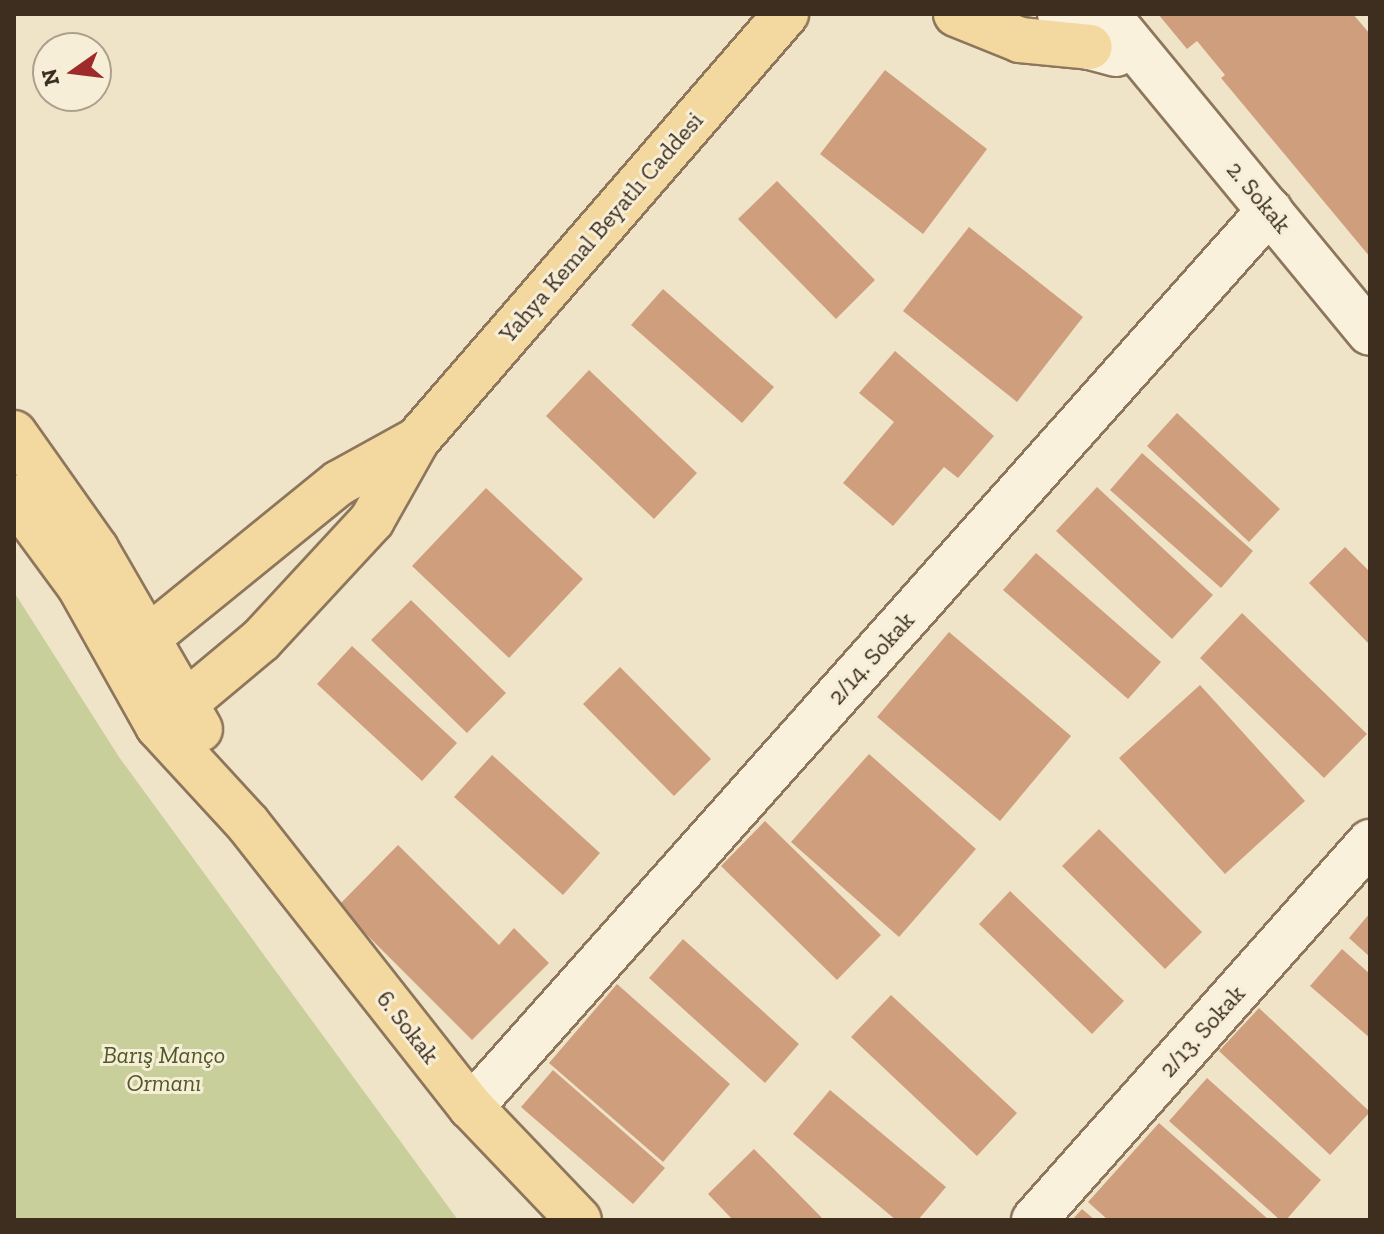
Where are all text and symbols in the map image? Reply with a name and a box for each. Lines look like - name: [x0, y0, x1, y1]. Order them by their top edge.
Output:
- north arrow: [32, 32, 112, 112]
- text: N: [35, 66, 65, 89]
- street label: Yahya Kemal Beyatlı Caddesi: [493, 106, 709, 348]
- street label: 2. Sokak: [1221, 155, 1297, 239]
- street label: 2/14. Sokak: [822, 606, 920, 710]
- street label: 2/13. Sokak: [1153, 979, 1251, 1083]
- street label: 6. Sokak: [371, 985, 445, 1069]
- park label: Barış Manço Ormanı: [103, 1041, 225, 1097]

